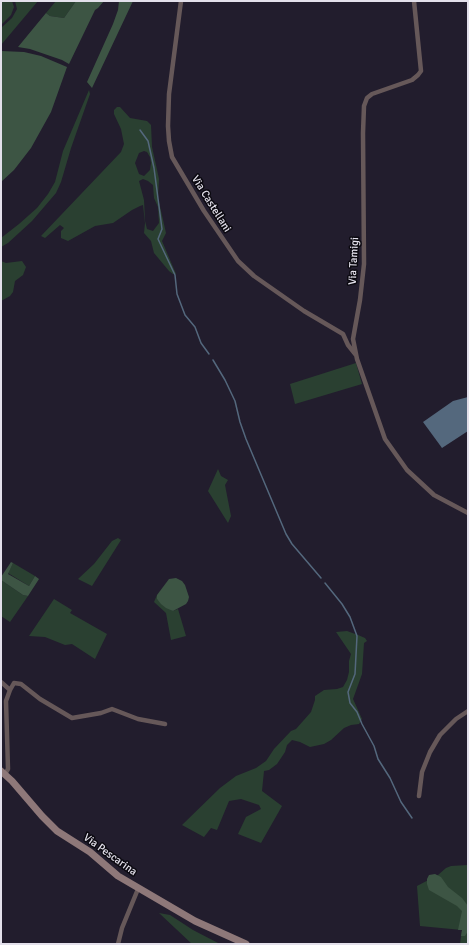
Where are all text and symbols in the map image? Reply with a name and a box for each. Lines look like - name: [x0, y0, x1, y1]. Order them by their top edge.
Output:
- street label: Via Castellani: [188, 173, 234, 235]
- street label: Via Tamigi: [346, 237, 362, 285]
- street label: Via Pescarina: [81, 831, 139, 879]

